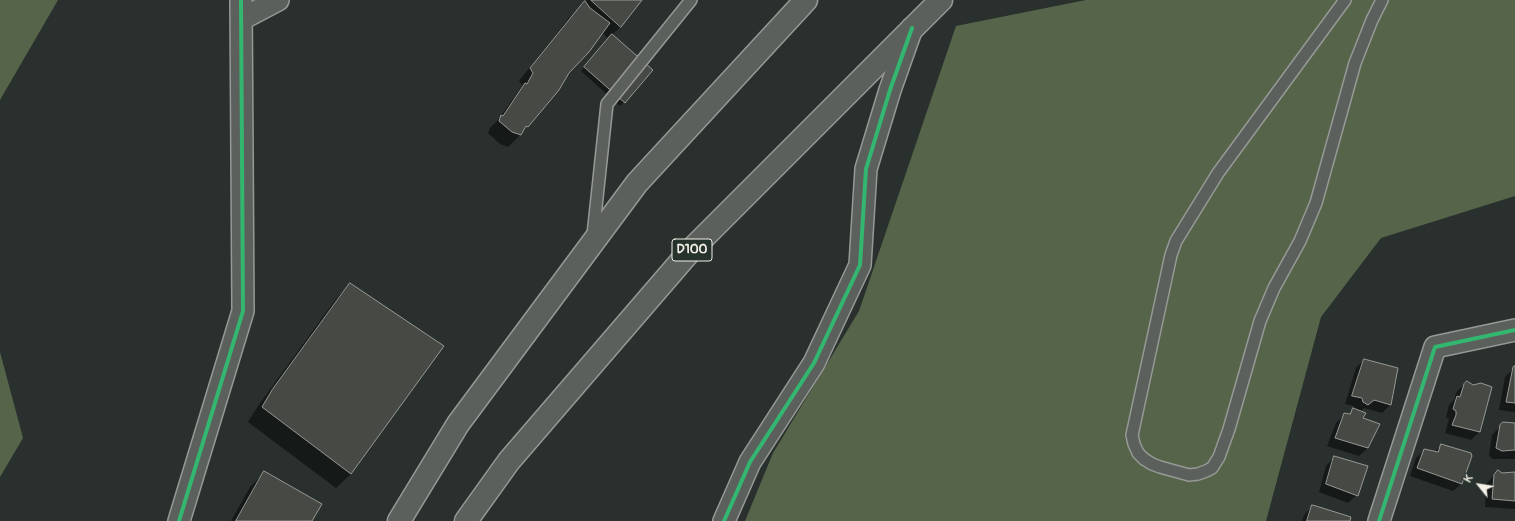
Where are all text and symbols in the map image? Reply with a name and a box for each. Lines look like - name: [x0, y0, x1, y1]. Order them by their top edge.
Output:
- road number: D100: [672, 239, 712, 261]
- north arrow: [1459, 465, 1499, 505]
- text: K: [1461, 473, 1475, 485]

